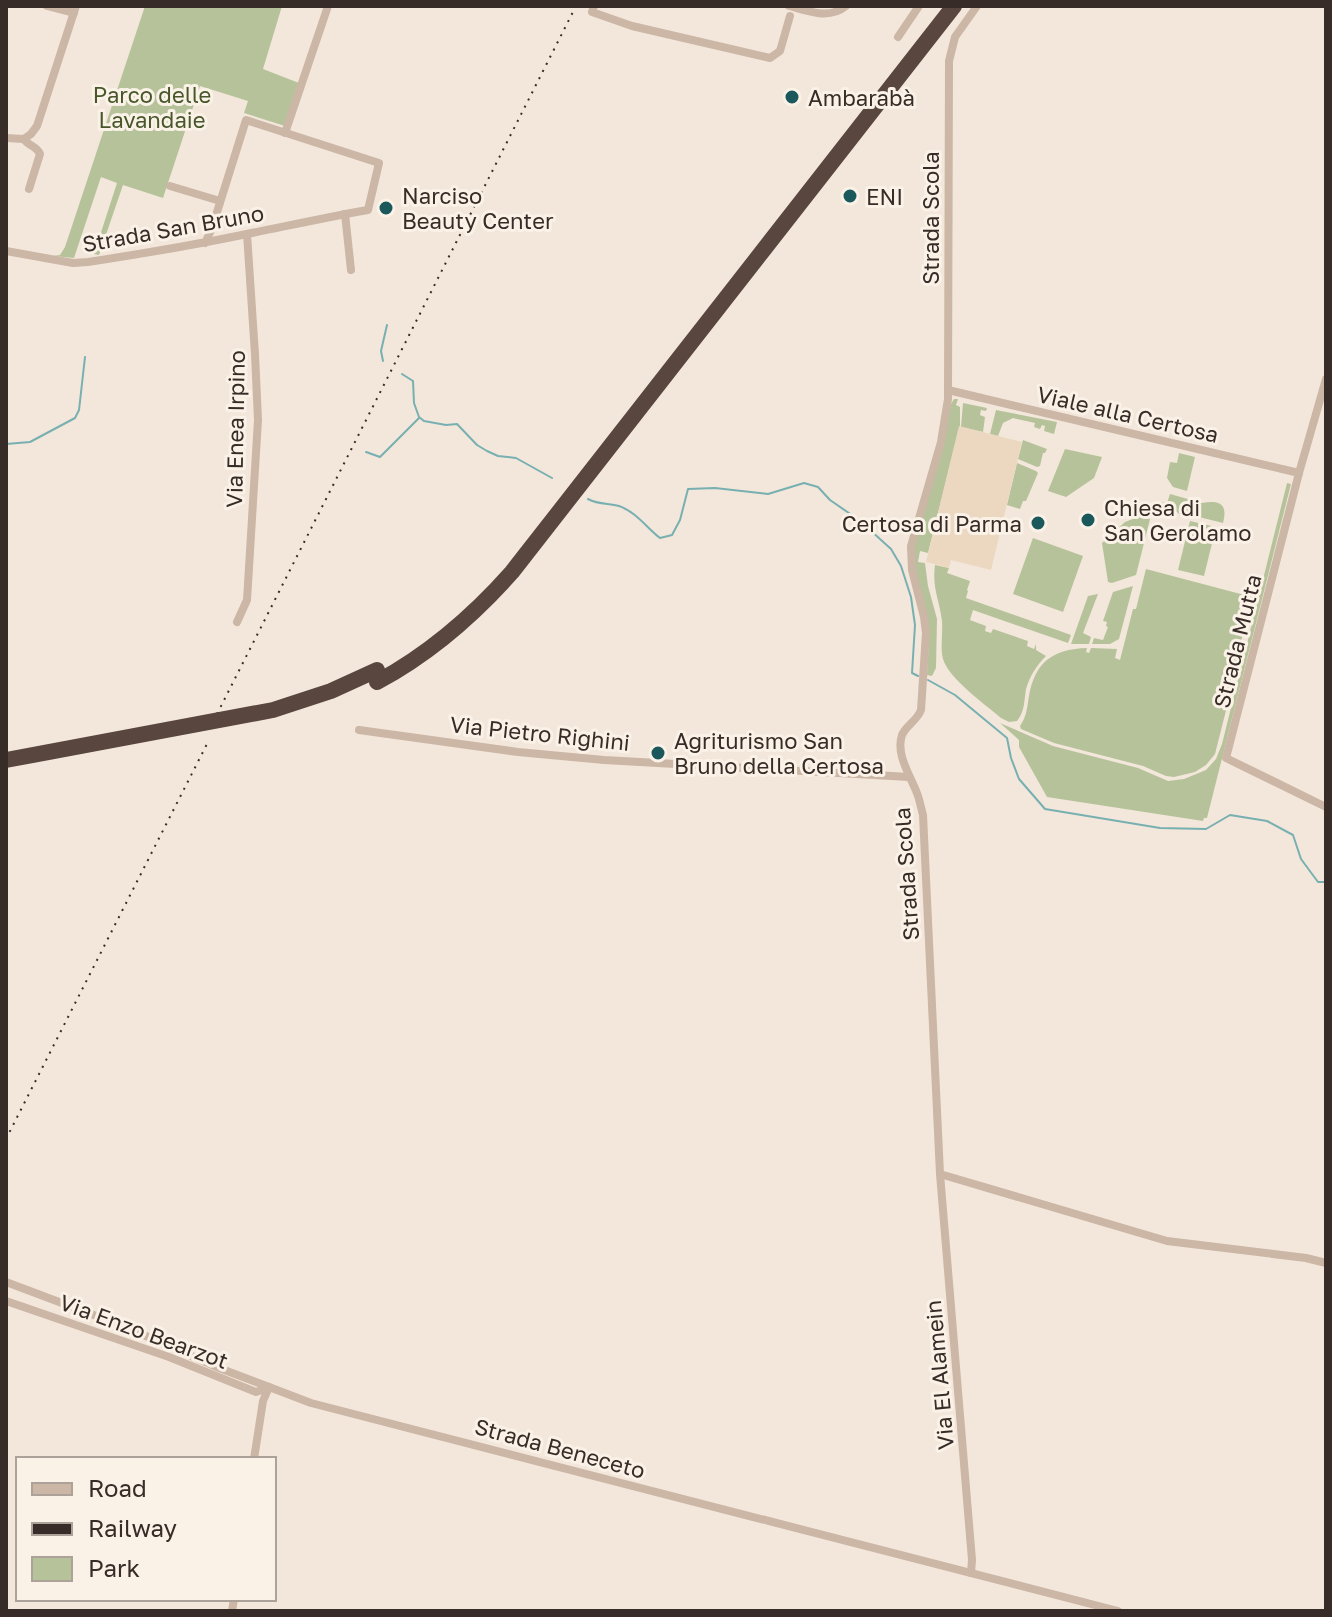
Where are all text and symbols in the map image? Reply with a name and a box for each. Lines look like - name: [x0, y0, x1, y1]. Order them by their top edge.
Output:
- park label: Parco delle Lavandaie: [93, 81, 211, 133]
- place label: Ambarabà: [808, 84, 915, 111]
- marker: Ambarabà: [783, 88, 801, 106]
- street label: Strada Scola: [917, 151, 944, 285]
- place label: Narciso Beauty Center: [402, 182, 554, 234]
- place label: ENI: [866, 183, 903, 210]
- marker: ENI: [841, 187, 859, 205]
- street label: Strada San Bruno: [80, 199, 266, 257]
- marker: Narciso Beauty Center: [377, 199, 395, 217]
- street label: Via Enea Irpino: [220, 350, 250, 508]
- street label: Viale alla Certosa: [1035, 380, 1221, 448]
- place label: Chiesa di San Gerolamo: [1104, 494, 1252, 546]
- place label: Certosa di Parma: [842, 510, 1022, 537]
- marker: Chiesa di San Gerolamo: [1079, 511, 1097, 529]
- marker: Certosa di Parma: [1029, 514, 1047, 532]
- street label: Strada Mutta: [1207, 571, 1267, 711]
- street label: Via Pietro Righini: [449, 710, 631, 756]
- place label: Agriturismo San Bruno della Certosa: [674, 727, 884, 779]
- marker: Agriturismo San Bruno della Certosa: [649, 744, 667, 762]
- street label: Strada Scola: [888, 807, 924, 941]
- street label: Via Enzo Bearzot: [56, 1288, 232, 1374]
- street label: Via El Alamein: [919, 1299, 959, 1451]
- street label: Strada Beneceto: [472, 1412, 648, 1484]
- legend: [16, 1457, 276, 1601]
- text: Road: [88, 1473, 147, 1502]
- text: Railway: [88, 1513, 177, 1542]
- text: Park: [88, 1553, 140, 1582]

